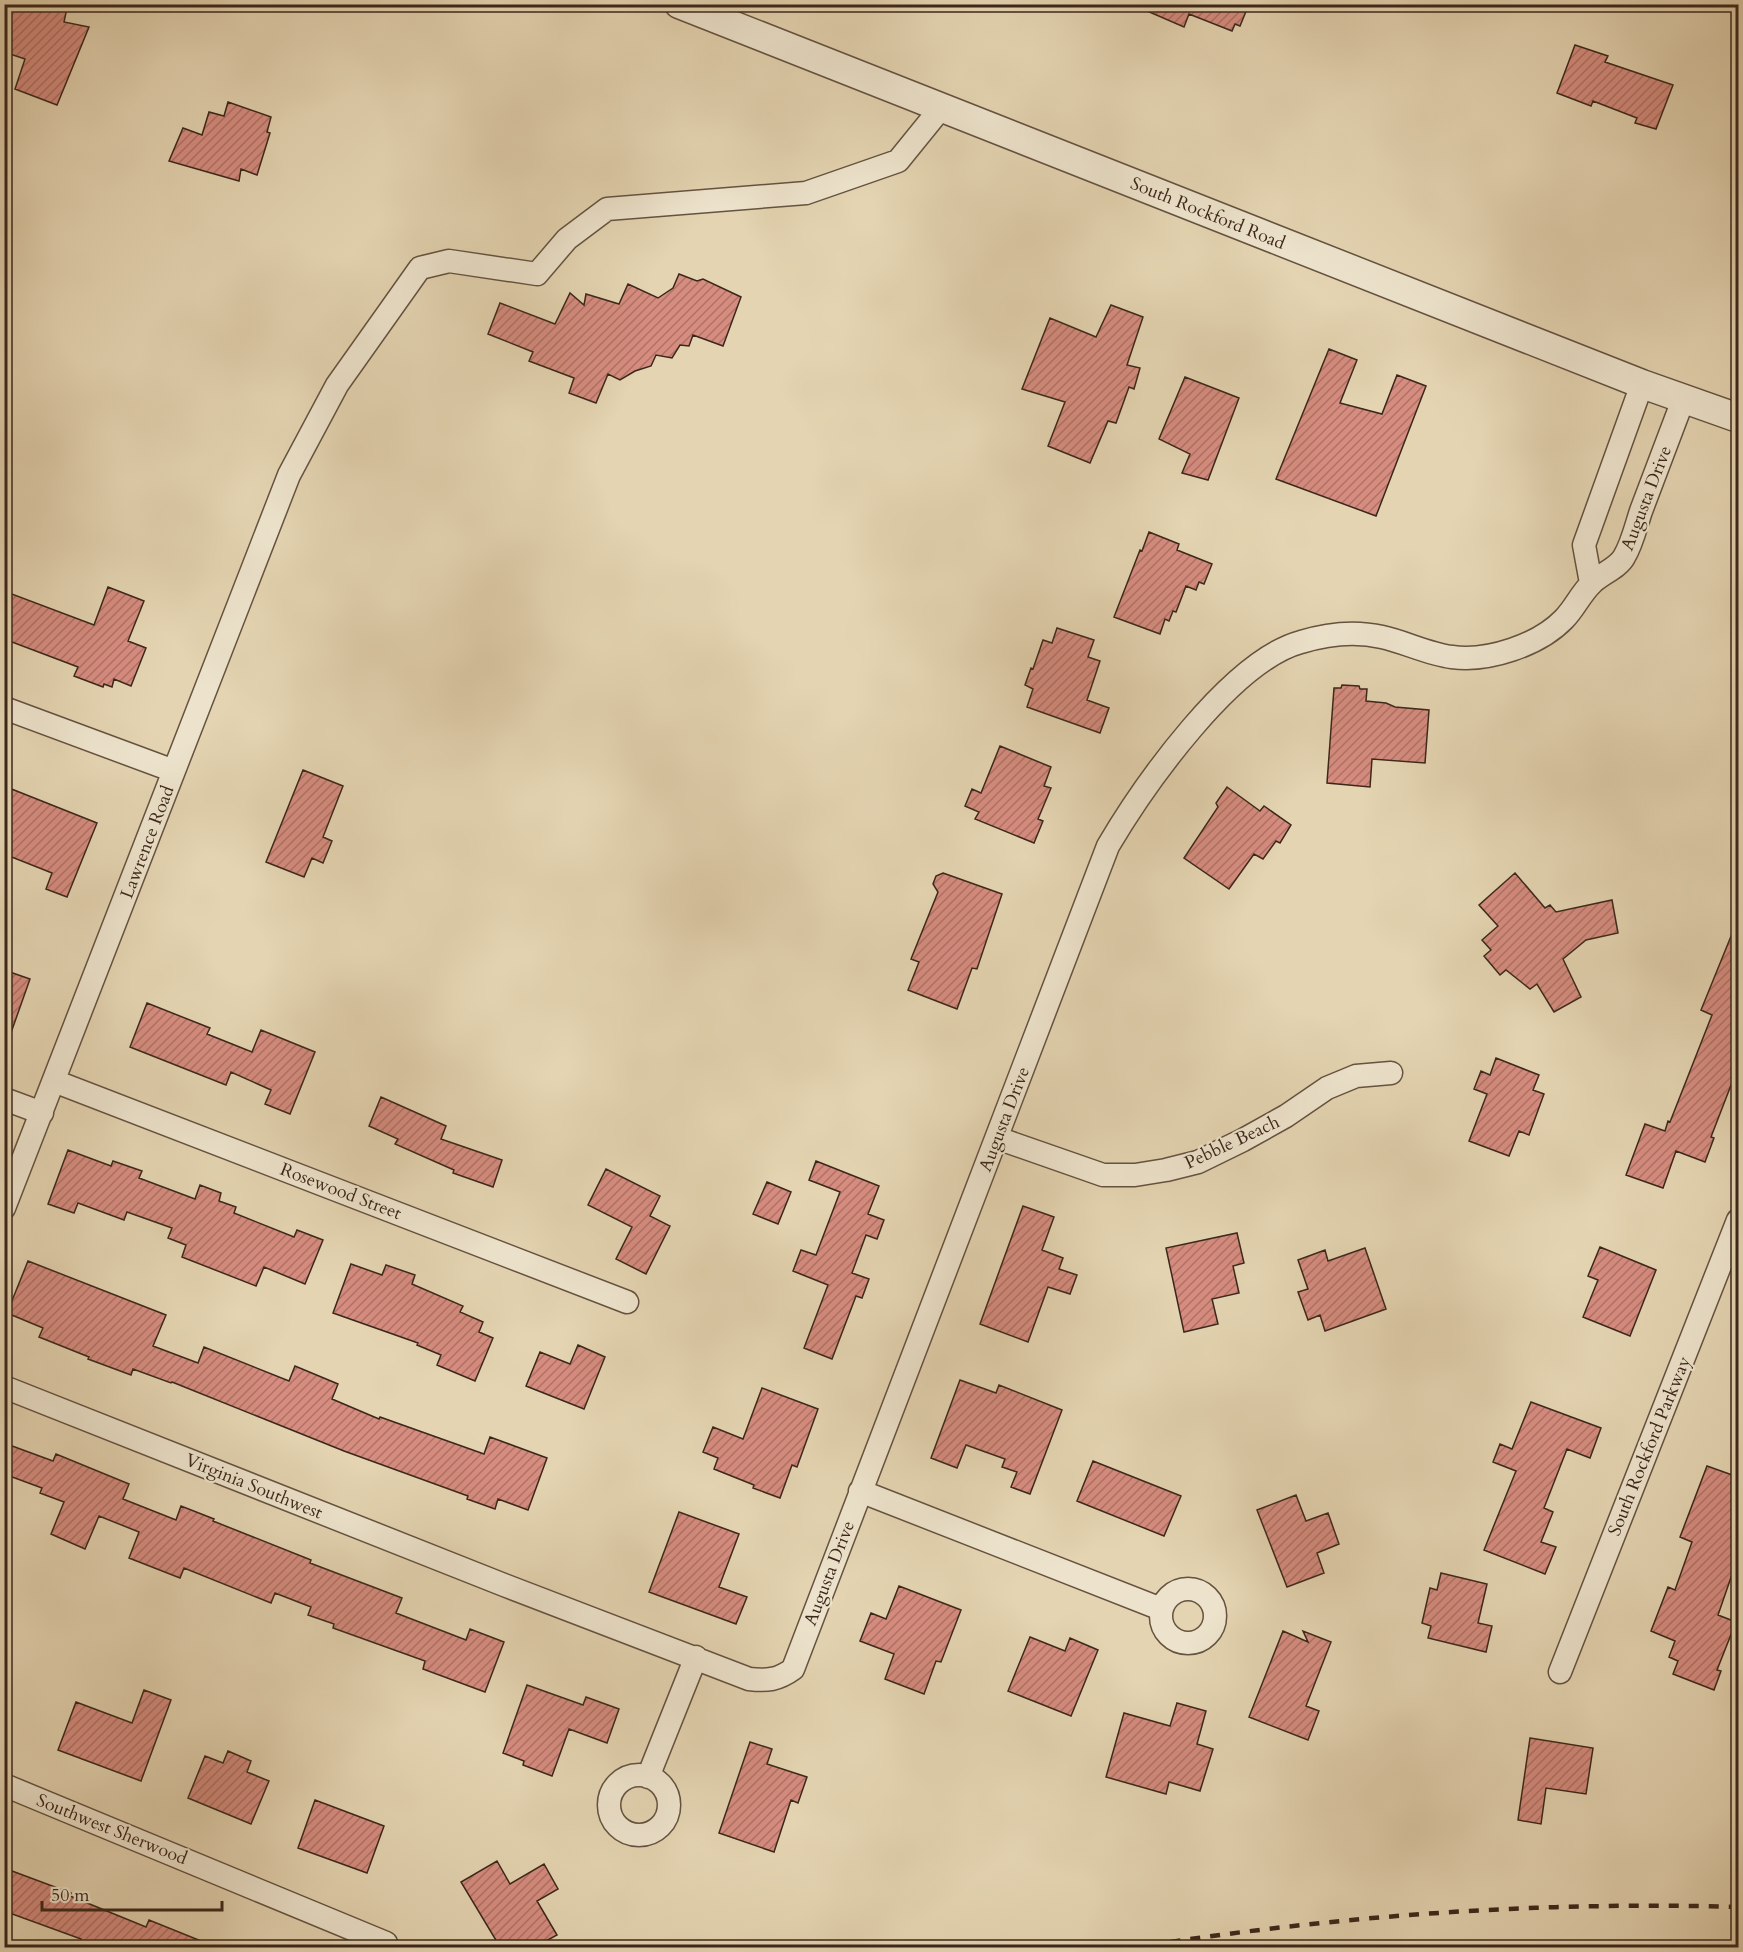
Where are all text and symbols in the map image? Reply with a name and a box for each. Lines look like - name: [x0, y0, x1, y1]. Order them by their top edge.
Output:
- street label: South Rockford Road: [1127, 171, 1289, 256]
- street label: Augusta Drive: [1615, 442, 1678, 554]
- street label: Lawrence Road: [114, 782, 181, 902]
- street label: Augusta Drive: [973, 1063, 1036, 1175]
- street label: Pebble Beach: [1181, 1110, 1284, 1175]
- street label: Rosewood Street: [277, 1157, 405, 1226]
- street label: South Rockford Parkway: [1602, 1352, 1697, 1540]
- street label: Virginia Southwest: [181, 1447, 327, 1526]
- street label: Augusta Drive: [798, 1517, 861, 1629]
- street label: Southwest Sherwood: [33, 1788, 191, 1871]
- scale bar: [42, 1874, 222, 1912]
- text: 50 m: [51, 1883, 90, 1908]

